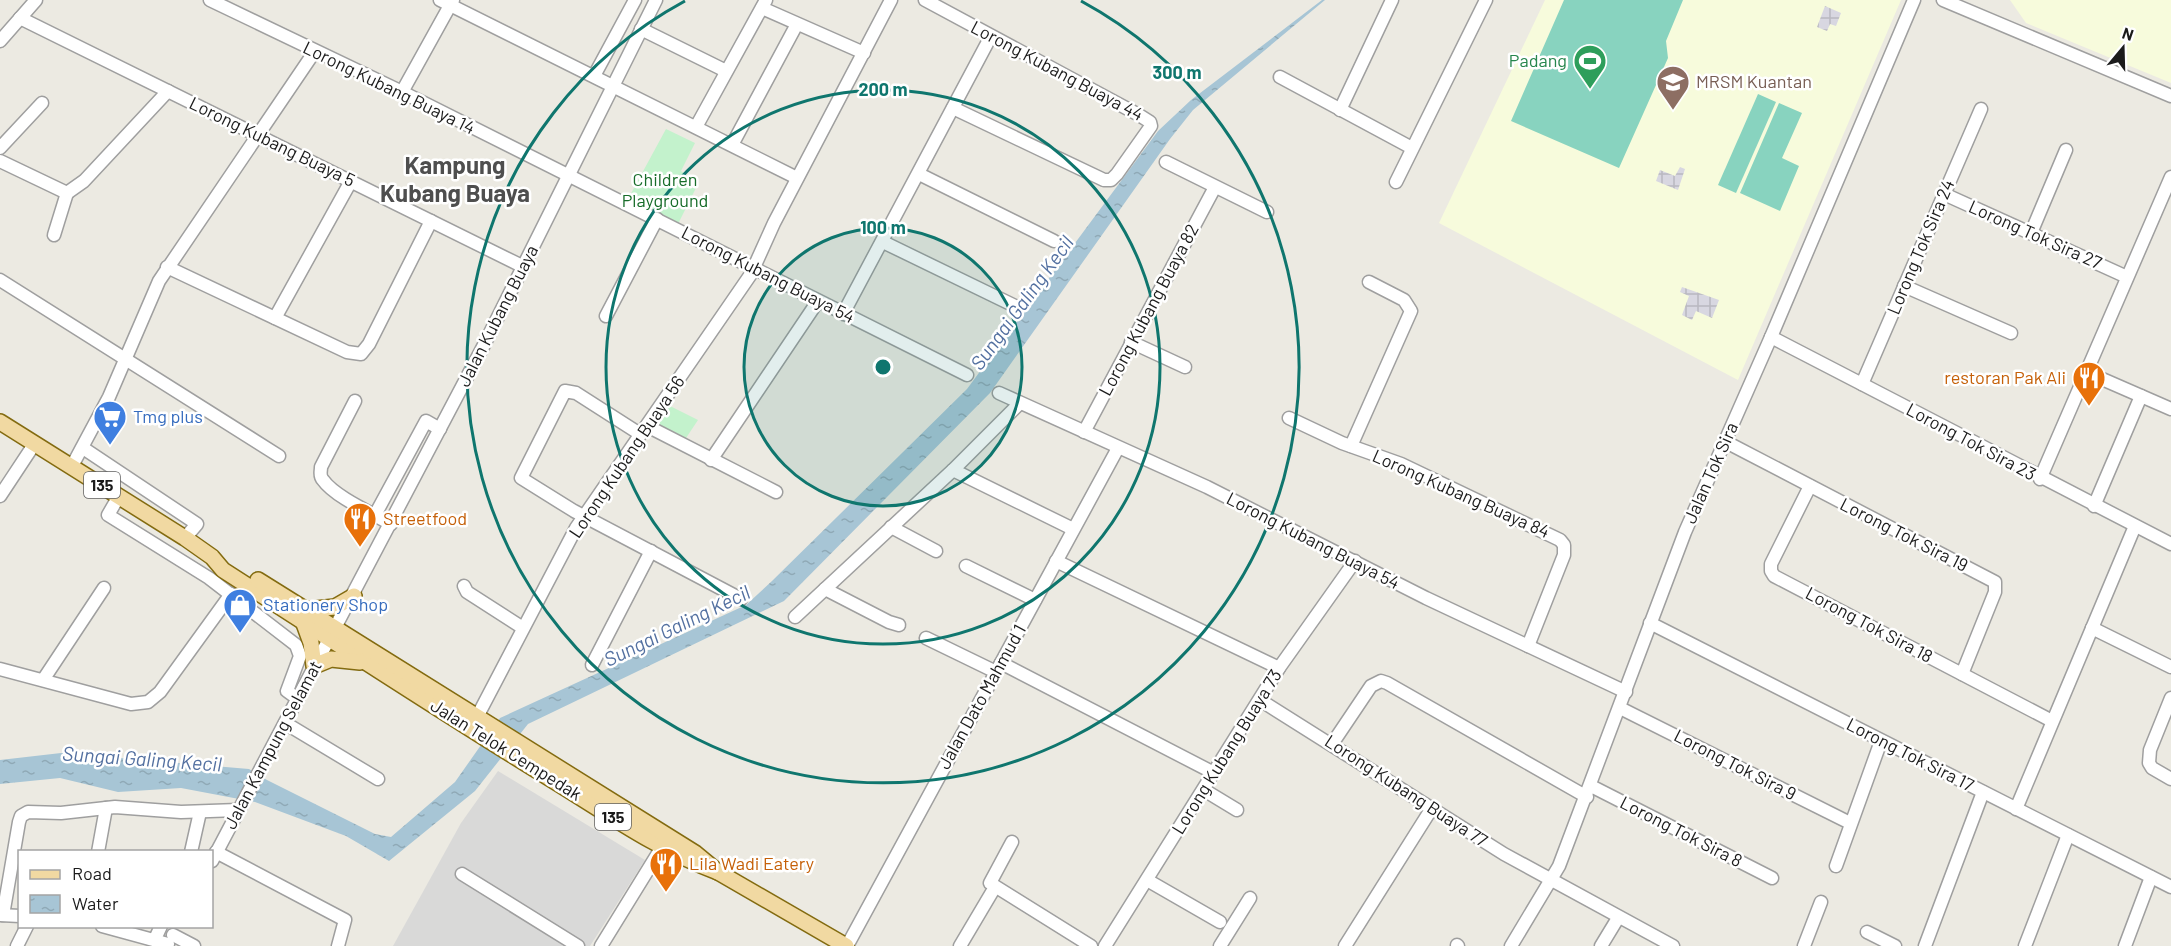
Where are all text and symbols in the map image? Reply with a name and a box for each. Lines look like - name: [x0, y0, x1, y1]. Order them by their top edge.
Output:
- street label: Lorong Kubang Buaya 44: [967, 15, 1148, 125]
- north arrow: [2093, 18, 2153, 78]
- text: N: [2120, 23, 2136, 44]
- street label: Lorong Kubang Buaya 14: [300, 36, 479, 138]
- sports icon: Padang: [1572, 43, 1608, 90]
- place label: Padang: [1509, 49, 1567, 71]
- text: 300 m: [1153, 61, 1201, 83]
- school or university icon: MRSM Kuantan: [1655, 64, 1691, 111]
- place label: MRSM Kuantan: [1696, 70, 1812, 92]
- text: 200 m: [858, 78, 908, 100]
- street label: Lorong Kubang Buaya 5: [186, 91, 359, 191]
- district label: Kampung Kubang Buaya: [380, 150, 530, 207]
- park label: Children Playground: [622, 168, 708, 211]
- street label: Lorong Tok Sira 24: [1882, 176, 1958, 317]
- street label: Lorong Tok Sira 27: [1966, 195, 2106, 273]
- text: 100 m: [860, 216, 906, 238]
- street label: Lorong Kubang Buaya 82: [1093, 220, 1203, 399]
- street label: Lorong Kubang Buaya 54: [678, 221, 859, 327]
- water label: Sungai Galing Kecil: [965, 230, 1078, 374]
- street label: Jalan Kubang Buaya: [452, 241, 542, 390]
- centre of rings: [873, 357, 893, 377]
- restaurant icon: restoran Pak Ali: [2071, 360, 2107, 407]
- place label: restoran Pak Ali: [1944, 366, 2066, 388]
- street label: Lorong Kubang Buaya 56: [564, 371, 689, 542]
- street label: Lorong Tok Sira 23: [1903, 398, 2040, 485]
- supermarket icon: Tmg plus: [92, 399, 128, 446]
- place label: Tmg plus: [133, 405, 203, 427]
- street label: Jalan Tok Sira: [1678, 419, 1742, 527]
- street label: Lorong Kubang Buaya 84: [1369, 444, 1553, 542]
- road number: 135: [84, 472, 120, 498]
- street label: Lorong Kubang Buaya 54: [1223, 487, 1404, 593]
- street label: Lorong Tok Sira 19: [1837, 492, 1972, 576]
- restaurant icon: Streetfood: [342, 501, 378, 548]
- place label: Streetfood: [383, 507, 467, 529]
- water label: Sungai Galing Kecil: [599, 579, 754, 671]
- street label: Lorong Tok Sira 18: [1802, 581, 1937, 667]
- shop icon: Stationery Shop: [222, 587, 258, 634]
- place label: Stationery Shop: [263, 593, 388, 615]
- street label: Jalan Dato Mahmud 1: [932, 620, 1030, 773]
- street label: Jalan Kampung Selamat: [218, 656, 326, 833]
- street label: Lorong Kubang Buaya 73: [1166, 665, 1286, 838]
- street label: Jalan Telok Cempedak: [427, 694, 586, 805]
- street label: Lorong Tok Sira 17: [1843, 713, 1978, 796]
- street label: Lorong Tok Sira 9: [1671, 724, 1800, 804]
- street label: Lorong Kubang Buaya 77: [1321, 729, 1492, 851]
- water label: Sungai Galing Kecil: [62, 740, 223, 776]
- street label: Lorong Tok Sira 8: [1617, 791, 1746, 871]
- road number: 135: [595, 804, 631, 830]
- restaurant icon: Lila Wadi Eatery: [648, 846, 684, 893]
- legend: [18, 850, 213, 928]
- place label: Lila Wadi Eatery: [689, 852, 814, 874]
- text: Road: [72, 862, 112, 884]
- text: Water: [72, 892, 119, 914]

